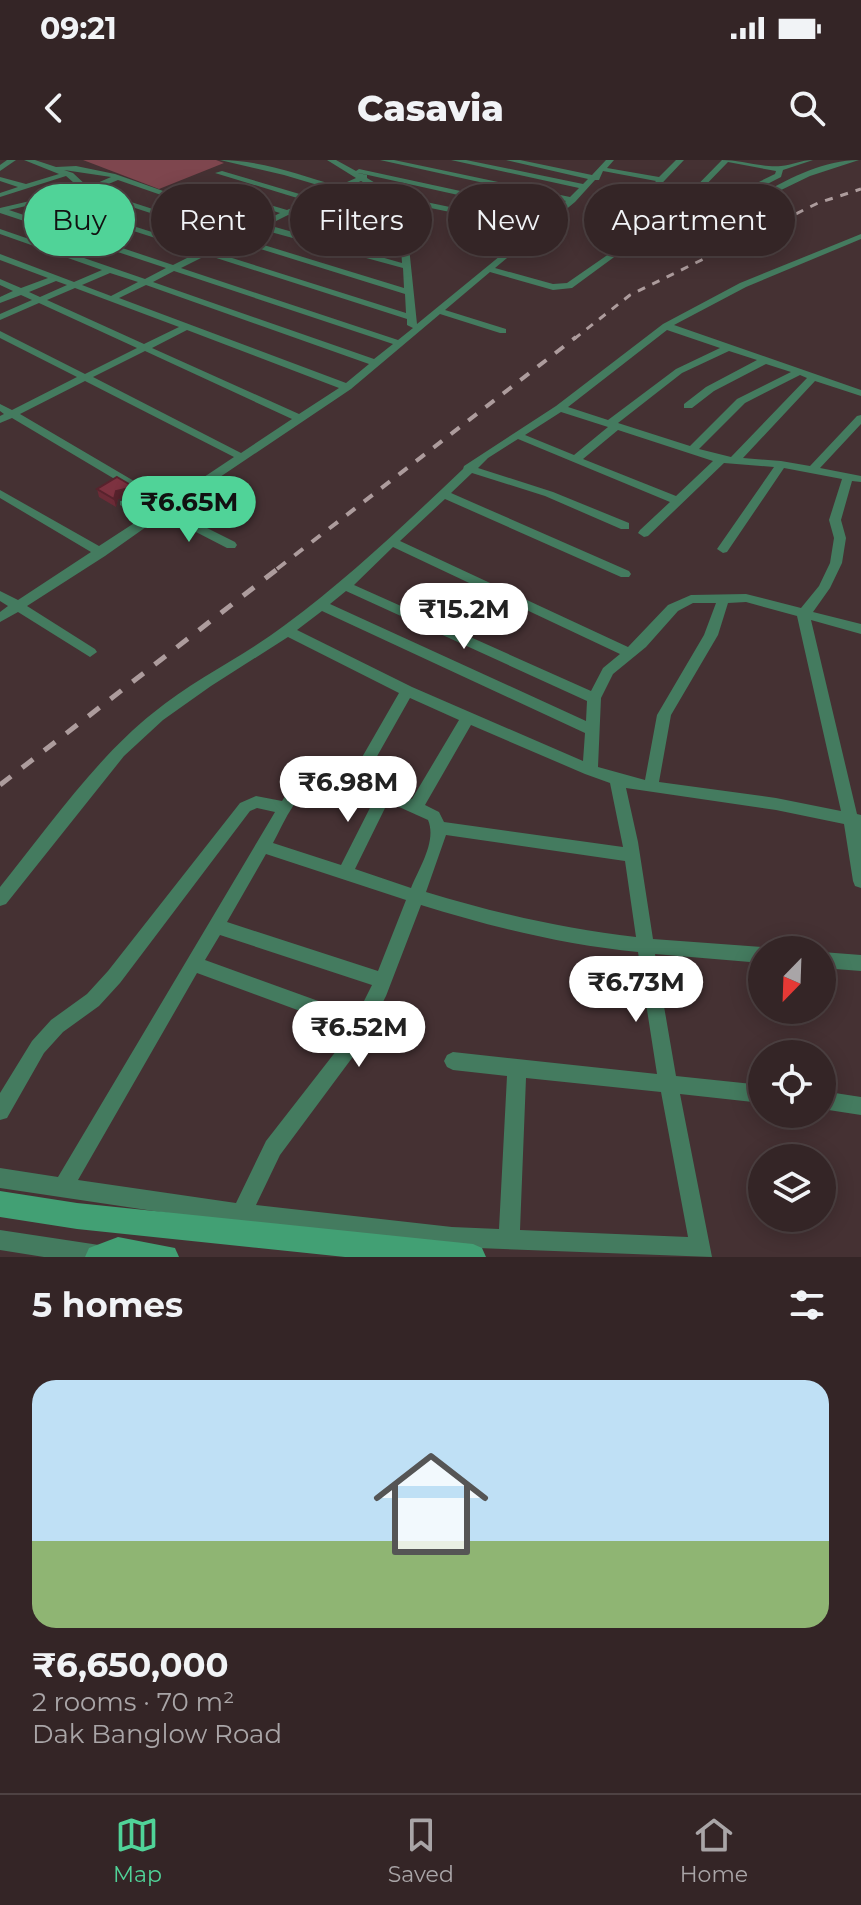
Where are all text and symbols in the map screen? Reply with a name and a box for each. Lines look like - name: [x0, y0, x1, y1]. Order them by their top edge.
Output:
- text: 09:21: [40, 10, 117, 47]
- icon: back: [32, 86, 76, 130]
- text: Casavia: [357, 86, 504, 130]
- icon: search: [785, 86, 829, 130]
- chip: Buy: [24, 184, 135, 256]
- chip: Rent: [151, 184, 274, 256]
- chip: Filters: [290, 184, 432, 256]
- chip: New: [448, 184, 568, 256]
- chip: Apartment: [584, 184, 795, 256]
- pin: ₹6.65M: [124, 476, 254, 544]
- text: ₹6.65M: [140, 486, 238, 518]
- pin: ₹15.2M: [399, 583, 529, 651]
- text: ₹15.2M: [418, 593, 510, 625]
- pin: ₹6.98M: [283, 756, 413, 824]
- text: ₹6.98M: [298, 766, 398, 798]
- north arrow: [748, 936, 836, 1024]
- map controls: [748, 936, 836, 1232]
- pin: ₹6.73M: [571, 956, 701, 1024]
- text: ₹6.73M: [587, 966, 685, 998]
- pin: ₹6.52M: [294, 1001, 424, 1069]
- text: ₹6.52M: [310, 1011, 408, 1043]
- button: locate: [748, 1040, 836, 1128]
- button: layers: [748, 1144, 836, 1232]
- icon: filters: [785, 1283, 829, 1327]
- text: 5 homes: [32, 1284, 183, 1326]
- icon: home: [359, 1432, 503, 1576]
- text: ₹6,650,000: [32, 1644, 229, 1686]
- text: 2 rooms · 70 m²: [32, 1686, 234, 1718]
- text: Dak Banglow Road: [32, 1718, 282, 1750]
- tab: Map: [113, 1813, 162, 1888]
- tab: Saved: [388, 1813, 454, 1888]
- tab: Home: [680, 1813, 748, 1888]

